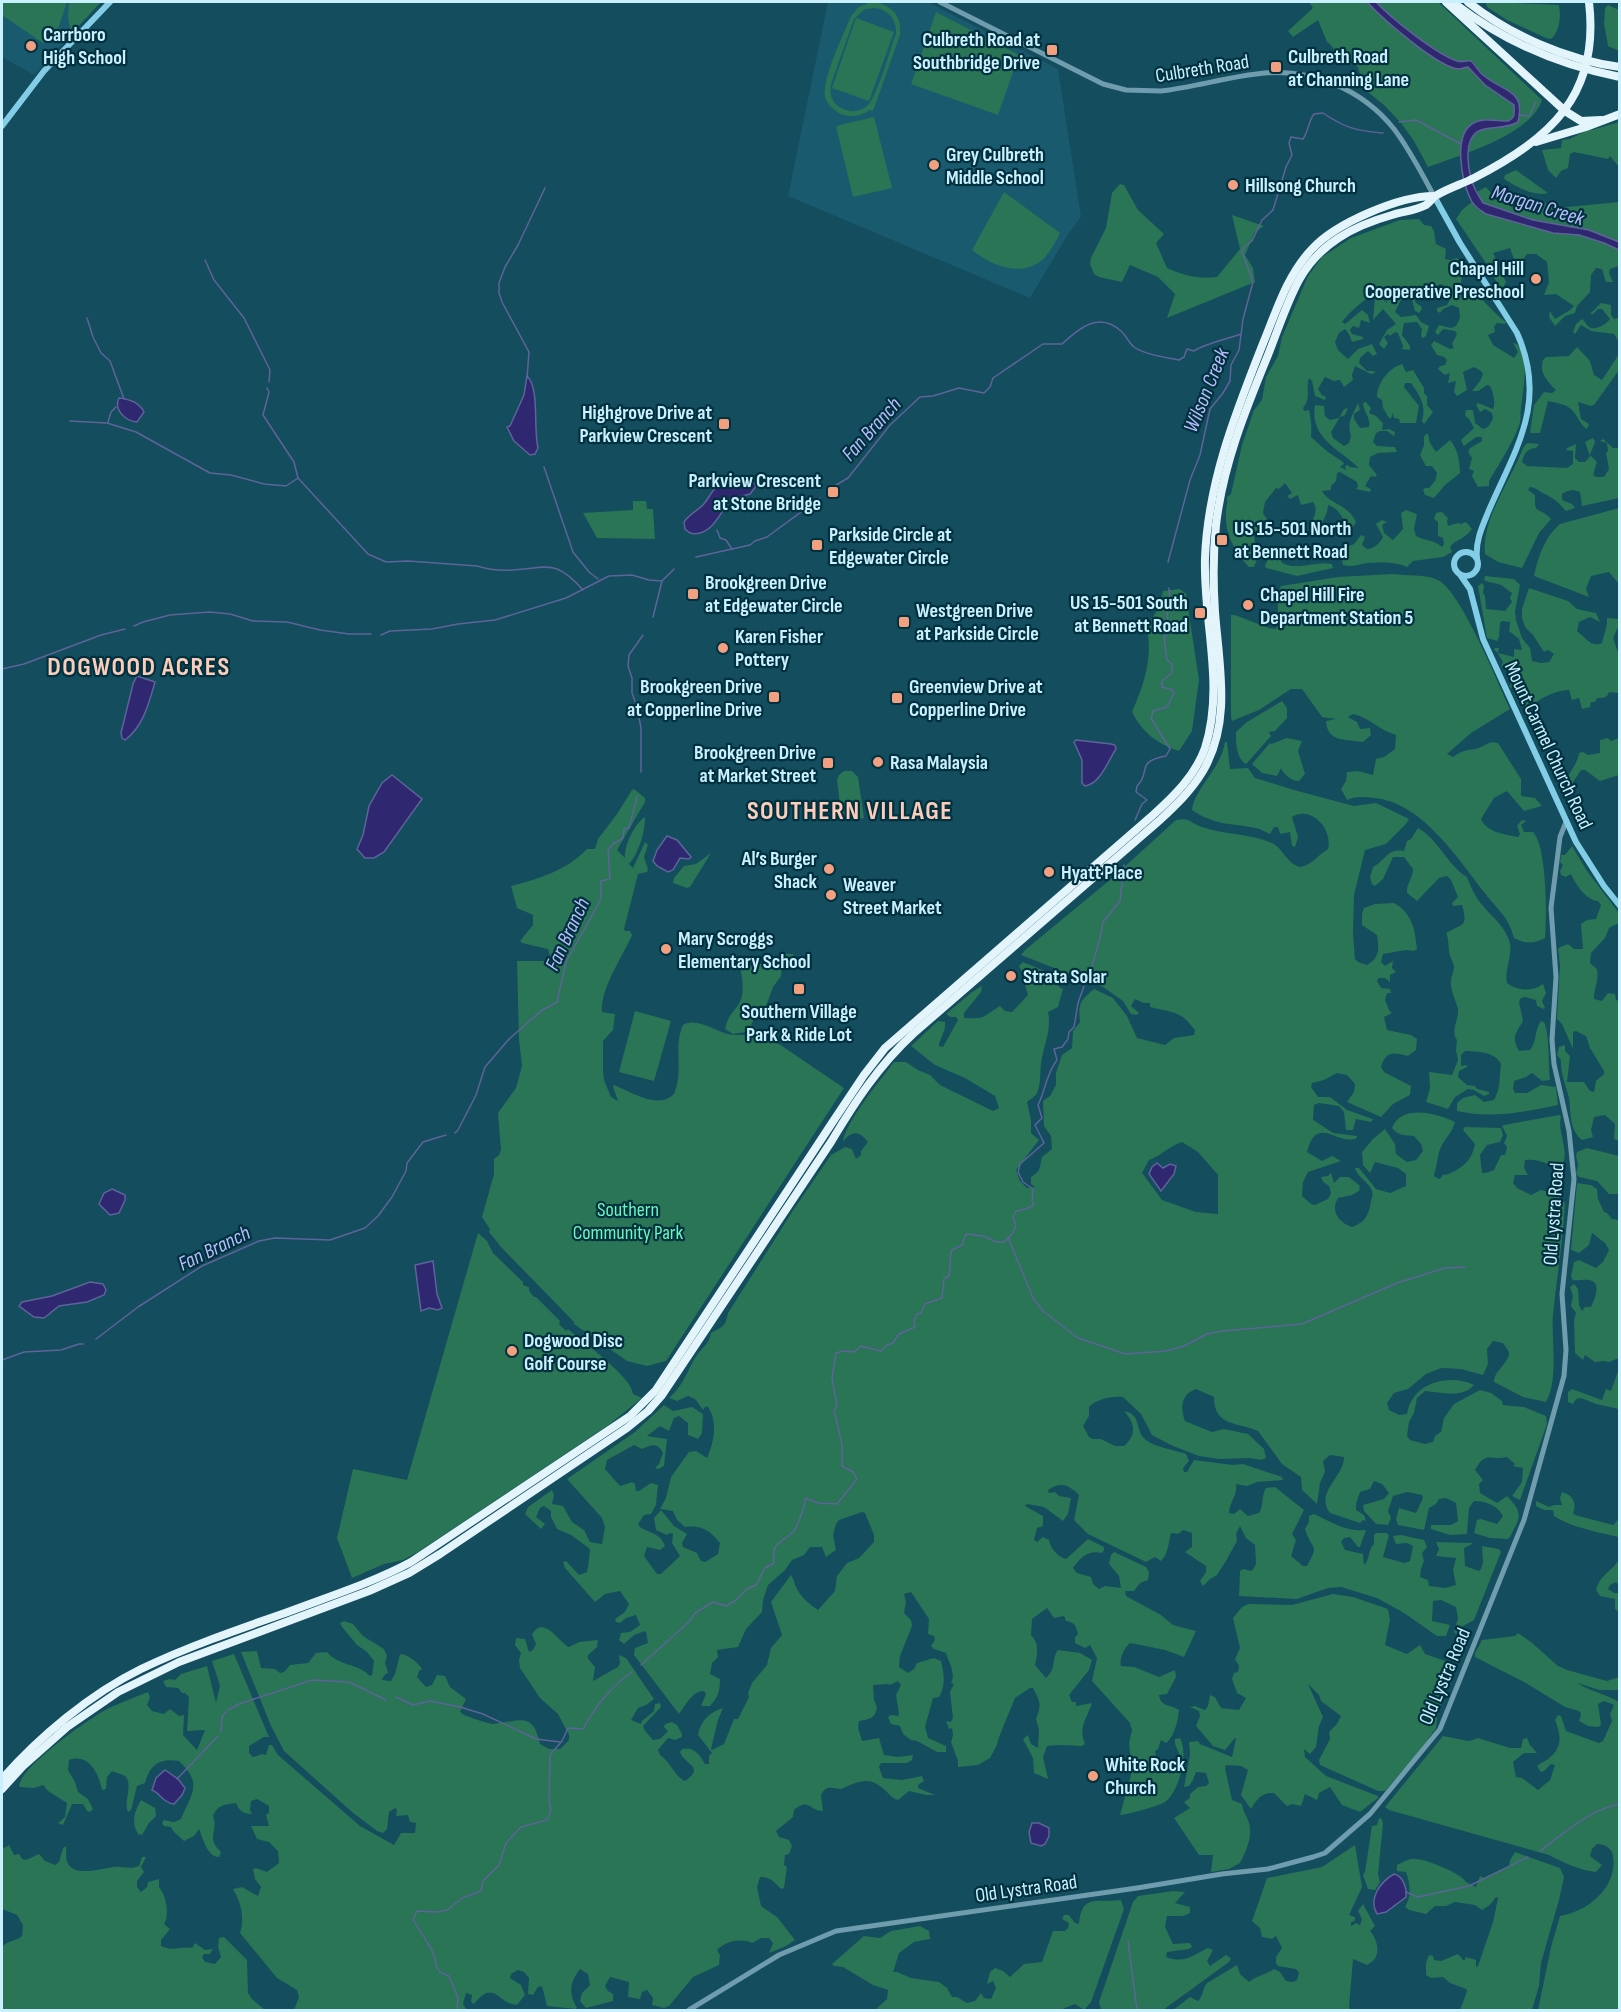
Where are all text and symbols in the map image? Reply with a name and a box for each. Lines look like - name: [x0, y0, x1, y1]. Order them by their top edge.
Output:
- place label: Carrboro High School: [43, 23, 126, 70]
- place label: Culbreth Road at Southbridge Drive: [913, 28, 1040, 75]
- marker: Carrboro High School: [24, 39, 38, 53]
- marker: Culbreth Road at Southbridge Drive: [1045, 43, 1059, 57]
- place label: Culbreth Road at Channing Lane: [1288, 45, 1409, 92]
- street label: Culbreth Road: [1154, 50, 1251, 88]
- marker: Culbreth Road at Channing Lane: [1269, 60, 1283, 74]
- place label: Grey Culbreth Middle School: [946, 143, 1044, 190]
- marker: Grey Culbreth Middle School: [927, 158, 941, 172]
- place label: Hillsong Church: [1245, 174, 1356, 198]
- marker: Hillsong Church: [1226, 178, 1240, 192]
- water label: Morgan Creek: [1489, 180, 1588, 232]
- place label: Chapel Hill Cooperative Preschool: [1365, 257, 1524, 304]
- marker: Chapel Hill Cooperative Preschool: [1529, 272, 1543, 286]
- water label: Wilson Creek: [1178, 343, 1235, 436]
- water label: Fan Branch: [836, 392, 907, 466]
- place label: Highgrove Drive at Parkview Crescent: [579, 401, 712, 448]
- marker: Highgrove Drive at Parkview Crescent: [717, 417, 731, 431]
- place label: Parkview Crescent at Stone Bridge: [688, 469, 821, 516]
- marker: Parkview Crescent at Stone Bridge: [826, 485, 840, 499]
- place label: US 15-501 North at Bennett Road: [1234, 517, 1352, 564]
- place label: Parkside Circle at Edgewater Circle: [829, 523, 952, 570]
- marker: US 15-501 North at Bennett Road: [1215, 533, 1229, 547]
- marker: Parkside Circle at Edgewater Circle: [810, 538, 824, 552]
- place label: Brookgreen Drive at Edgewater Circle: [705, 571, 843, 618]
- place label: Chapel Hill Fire Department Station 5: [1260, 583, 1414, 630]
- marker: Brookgreen Drive at Edgewater Circle: [686, 587, 700, 601]
- place label: US 15-501 South at Bennett Road: [1070, 591, 1188, 638]
- marker: Chapel Hill Fire Department Station 5: [1241, 598, 1255, 612]
- place label: Westgreen Drive at Parkside Circle: [916, 599, 1039, 646]
- marker: US 15-501 South at Bennett Road: [1193, 606, 1207, 620]
- marker: Westgreen Drive at Parkside Circle: [897, 615, 911, 629]
- place label: Karen Fisher Pottery: [735, 625, 823, 672]
- marker: Karen Fisher Pottery: [716, 641, 730, 655]
- district label: DOGWOOD ACRES: [47, 652, 231, 683]
- street label: Mount Carmel Church Road: [1499, 658, 1597, 833]
- place label: Brookgreen Drive at Copperline Drive: [627, 675, 762, 722]
- place label: Greenview Drive at Copperline Drive: [909, 675, 1043, 722]
- marker: Brookgreen Drive at Copperline Drive: [767, 690, 781, 704]
- marker: Greenview Drive at Copperline Drive: [890, 691, 904, 705]
- place label: Brookgreen Drive at Market Street: [694, 741, 816, 788]
- place label: Rasa Malaysia: [890, 751, 988, 775]
- marker: Rasa Malaysia: [871, 755, 885, 769]
- marker: Brookgreen Drive at Market Street: [821, 756, 835, 770]
- district label: SOUTHERN VILLAGE: [747, 796, 953, 827]
- place label: Al’s Burger Shack: [741, 847, 818, 894]
- place label: Hyatt Place: [1061, 861, 1142, 885]
- marker: Al’s Burger Shack: [822, 862, 836, 876]
- marker: Hyatt Place: [1042, 865, 1056, 879]
- place label: Weaver Street Market: [843, 873, 942, 920]
- marker: Weaver Street Market: [824, 888, 838, 902]
- water label: Fan Branch: [540, 894, 595, 974]
- place label: Mary Scroggs Elementary School: [678, 927, 811, 974]
- marker: Mary Scroggs Elementary School: [659, 942, 673, 956]
- place label: Strata Solar: [1023, 965, 1107, 989]
- marker: Strata Solar: [1004, 969, 1018, 983]
- marker: Southern Village Park & Ride Lot: [792, 982, 806, 996]
- place label: Southern Village Park & Ride Lot: [741, 1000, 857, 1047]
- street label: Old Lystra Road: [1538, 1162, 1570, 1266]
- park label: Southern Community Park: [573, 1198, 684, 1245]
- water label: Fan Branch: [174, 1220, 255, 1277]
- place label: Dogwood Disc Golf Course: [524, 1329, 623, 1376]
- marker: Dogwood Disc Golf Course: [505, 1344, 519, 1358]
- street label: Old Lystra Road: [1414, 1624, 1476, 1728]
- place label: White Rock Church: [1105, 1753, 1186, 1800]
- marker: White Rock Church: [1086, 1769, 1100, 1783]
- street label: Old Lystra Road: [974, 1870, 1079, 1908]

